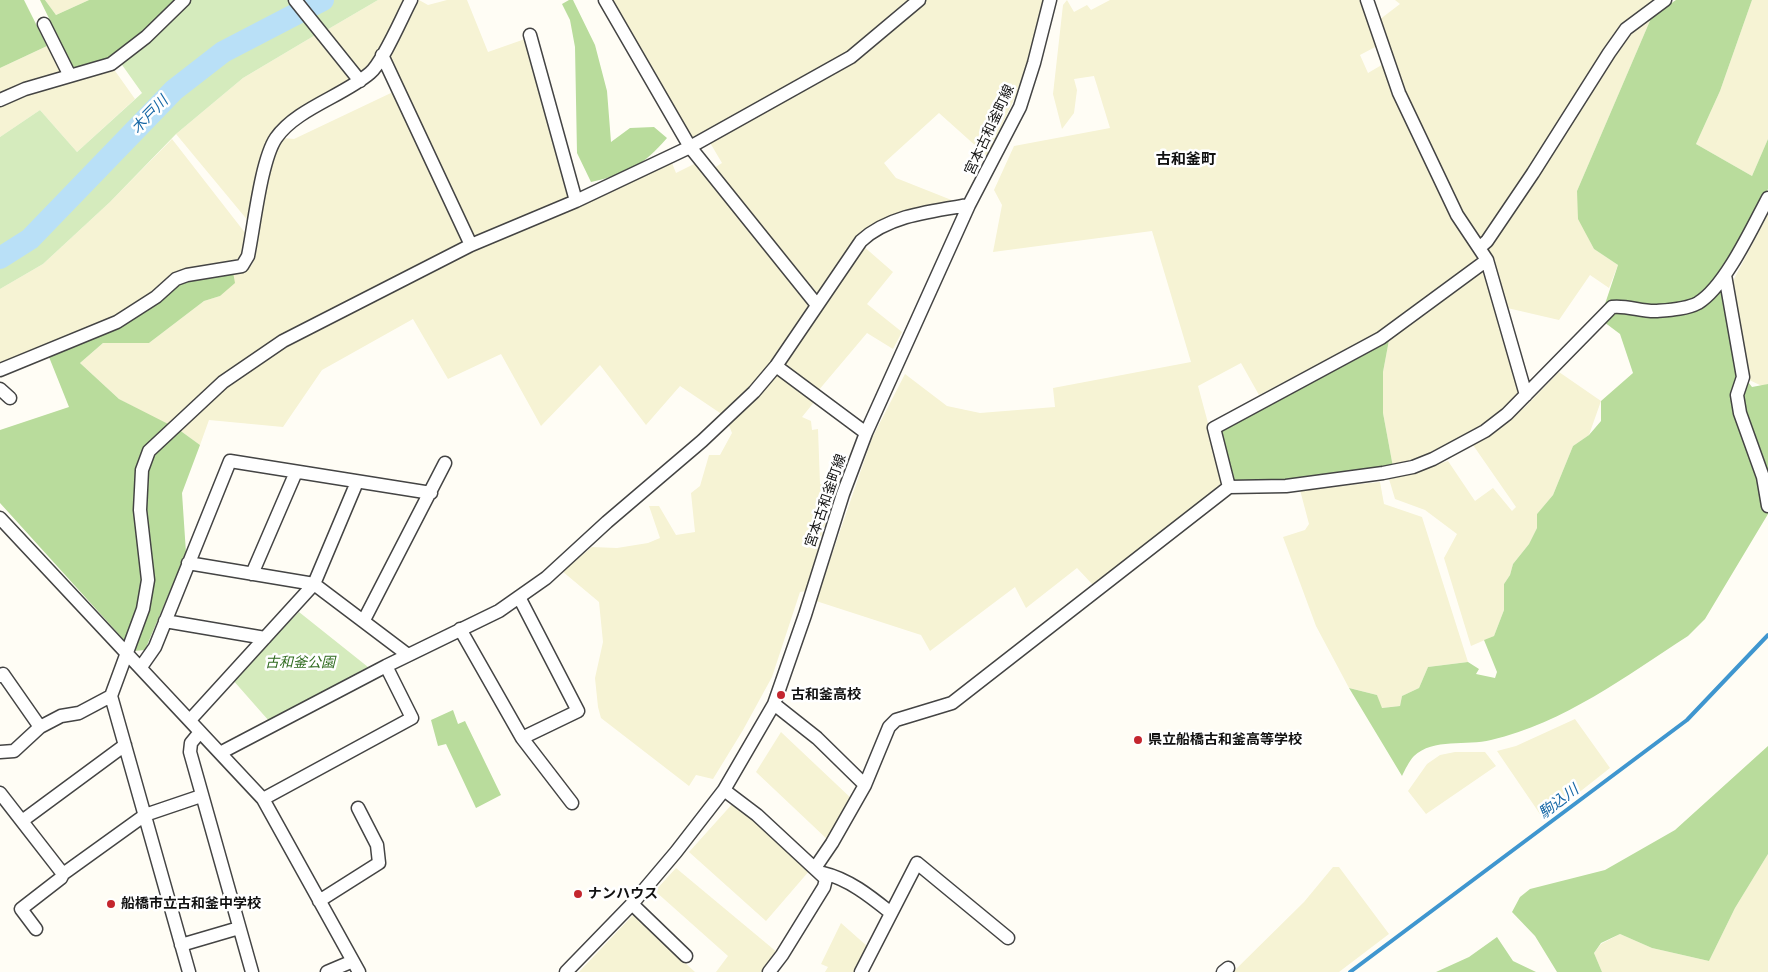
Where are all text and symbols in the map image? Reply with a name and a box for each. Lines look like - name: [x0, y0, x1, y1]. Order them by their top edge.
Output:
- street label: 宮本古和釜町線: [962, 82, 1018, 178]
- water label: 木戸川: [128, 93, 172, 137]
- district label: 古和釜町: [1156, 151, 1216, 169]
- street label: 宮本古和釜町線: [802, 452, 850, 550]
- park label: 古和釜公園: [265, 655, 335, 671]
- place label: 古和釜高校: [791, 687, 861, 703]
- marker: 古和釜高校: [775, 689, 787, 701]
- place label: 県立船橋古和釜高等学校: [1148, 732, 1302, 748]
- marker: 県立船橋古和釜高等学校: [1132, 734, 1144, 746]
- water label: 駒込川: [1536, 781, 1582, 823]
- place label: ナンハウス: [588, 886, 658, 902]
- marker: ナンハウス: [572, 888, 584, 900]
- place label: 船橋市立古和釜中学校: [121, 896, 261, 912]
- marker: 船橋市立古和釜中学校: [105, 898, 117, 910]

